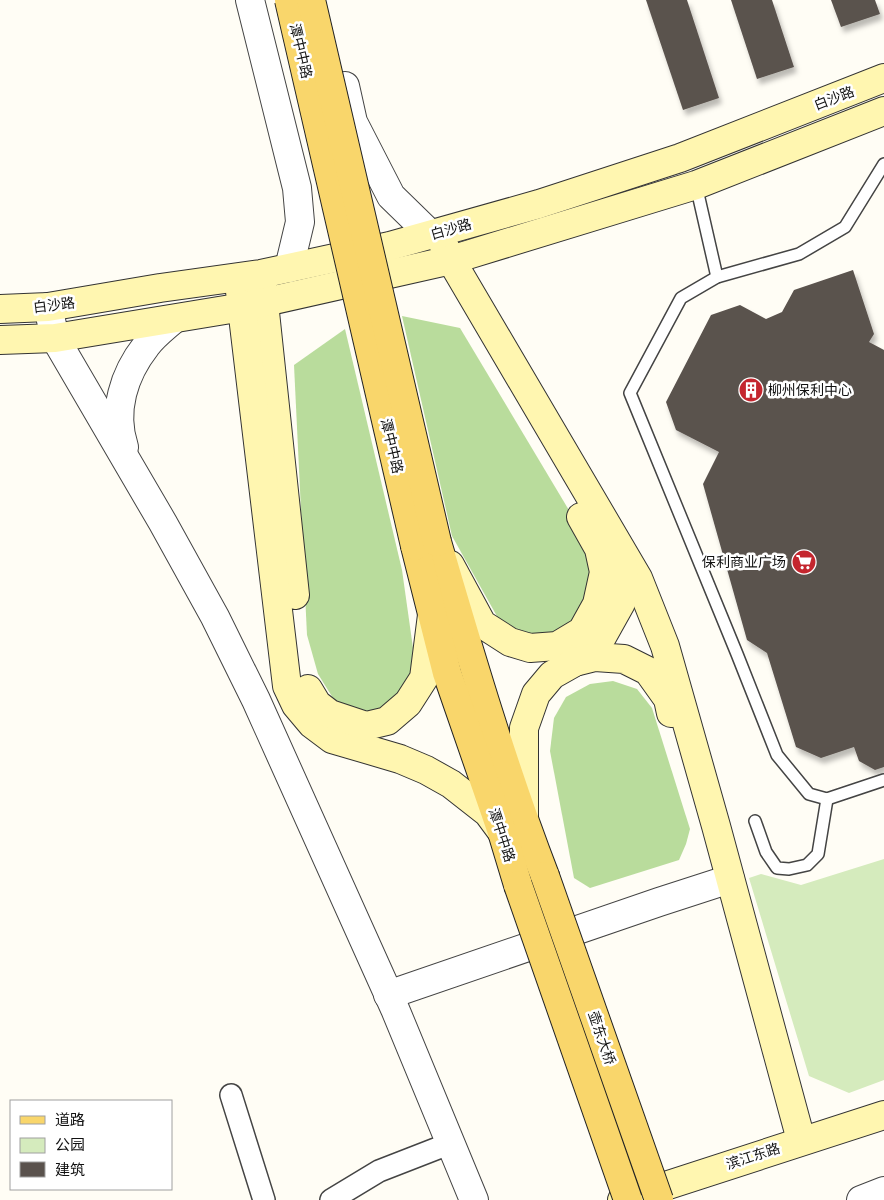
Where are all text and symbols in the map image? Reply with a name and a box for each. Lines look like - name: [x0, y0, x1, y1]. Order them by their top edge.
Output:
- street label: 潭中中路: [286, 22, 316, 80]
- street label: 白沙路: [811, 82, 857, 114]
- street label: 白沙路: [428, 215, 474, 243]
- street label: 白沙路: [32, 294, 76, 316]
- building icon: 柳州保利中心: [738, 377, 764, 403]
- place label: 柳州保利中心: [768, 381, 852, 399]
- street label: 潭中中路: [377, 417, 407, 475]
- supermarket icon: 保利商业广场: [791, 549, 817, 575]
- place label: 保利商业广场: [702, 553, 786, 571]
- street label: 潭中中路: [485, 806, 519, 864]
- street label: 壶东大桥: [584, 1009, 620, 1067]
- legend: [10, 1100, 172, 1190]
- text: 道路: [55, 1110, 85, 1129]
- text: 公园: [55, 1135, 85, 1154]
- street label: 滨江东路: [724, 1139, 782, 1173]
- text: 建筑: [55, 1160, 85, 1179]

